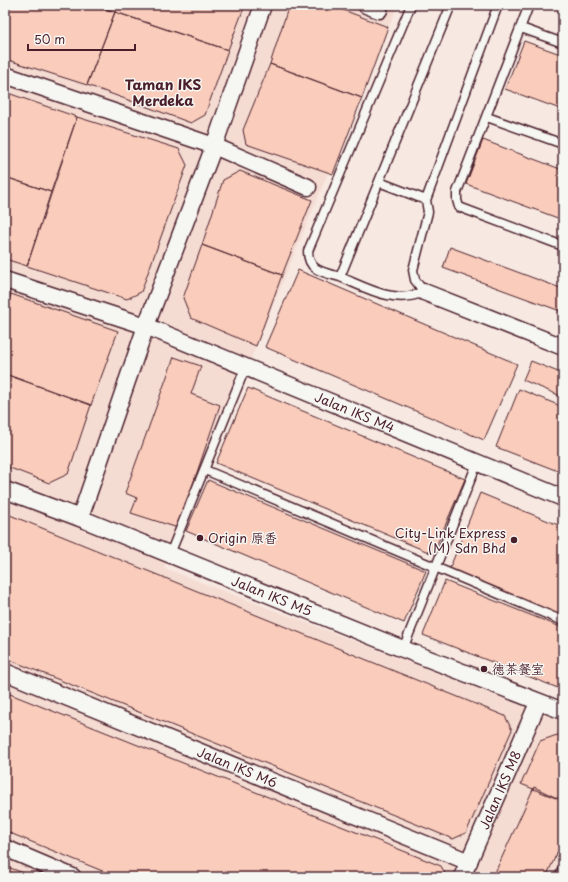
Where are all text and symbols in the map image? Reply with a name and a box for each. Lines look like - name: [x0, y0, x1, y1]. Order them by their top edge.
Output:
- scale bar: [28, 26, 135, 52]
- text: 50 m: [34, 30, 65, 48]
- district label: Taman IKS Merdeka: [125, 74, 202, 111]
- street label: Jalan IKS M4: [312, 387, 398, 437]
- place label: City-Link Express (M) Sdn Bhd: [395, 523, 506, 557]
- place label: Origin 原香: [208, 528, 277, 547]
- marker: Origin 原香: [195, 533, 205, 543]
- marker: City-Link Express (M) Sdn Bhd: [509, 535, 519, 545]
- street label: Jalan IKS M5: [229, 570, 315, 620]
- place label: 德茶餐室: [492, 659, 544, 678]
- marker: 德茶餐室: [479, 664, 489, 674]
- street label: Jalan IKS M6: [194, 742, 280, 792]
- street label: Jalan IKS M8: [474, 747, 525, 832]

